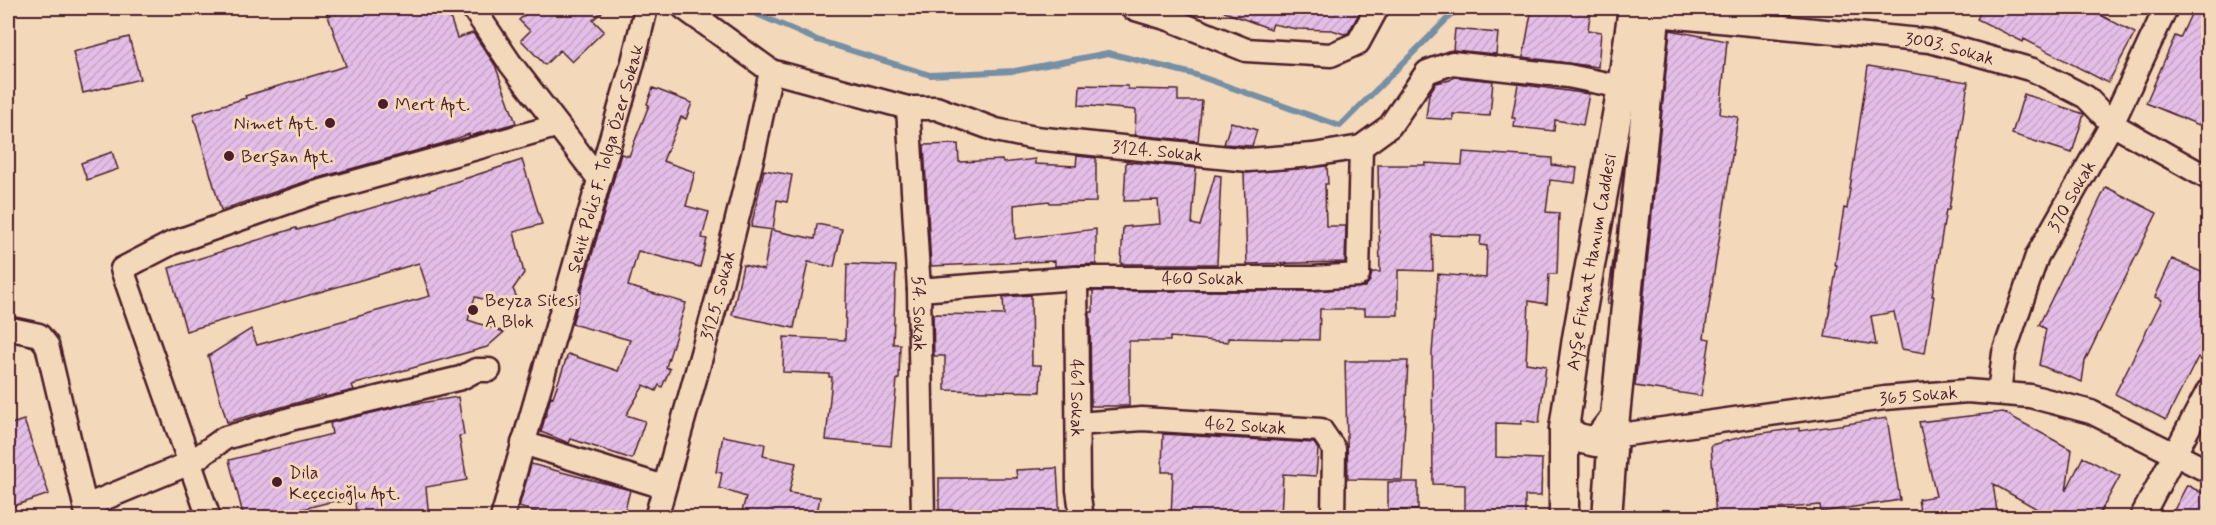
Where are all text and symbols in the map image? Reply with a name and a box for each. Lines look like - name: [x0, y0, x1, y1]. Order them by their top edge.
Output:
- street label: 3003. Sokak: [1904, 28, 1997, 72]
- street label: Şehit Polis F. Tolga Özer Sokak: [562, 42, 650, 276]
- place label: Mert Apt.: [395, 93, 470, 118]
- marker: Mert Apt.: [376, 97, 390, 111]
- place label: Nimet Apt.: [234, 112, 318, 137]
- marker: Nimet Apt.: [323, 116, 337, 130]
- street label: 3124. Sokak: [1111, 135, 1204, 168]
- place label: Berşan Apt.: [241, 145, 333, 170]
- marker: Berşan Apt.: [222, 149, 236, 163]
- street label: Ayşe Fitnat Hanım Caddesi: [1561, 152, 1623, 372]
- street label: 370 Sokak: [2042, 156, 2102, 236]
- street label: 3125. Sokak: [695, 248, 742, 343]
- street label: 460 Sokak: [1162, 267, 1243, 291]
- street label: 54. Sokak: [905, 275, 931, 352]
- place label: Beyza Sitesi A Blok: [485, 289, 578, 334]
- marker: Beyza Sitesi A Blok: [466, 303, 480, 317]
- street label: 461 Sokak: [1064, 359, 1088, 437]
- street label: 365 Sokak: [1878, 381, 1959, 412]
- street label: 462 Sokak: [1204, 412, 1287, 441]
- place label: Dila Keçecioğlu Apt.: [289, 461, 400, 507]
- marker: Dila Keçecioğlu Apt.: [270, 475, 284, 489]

